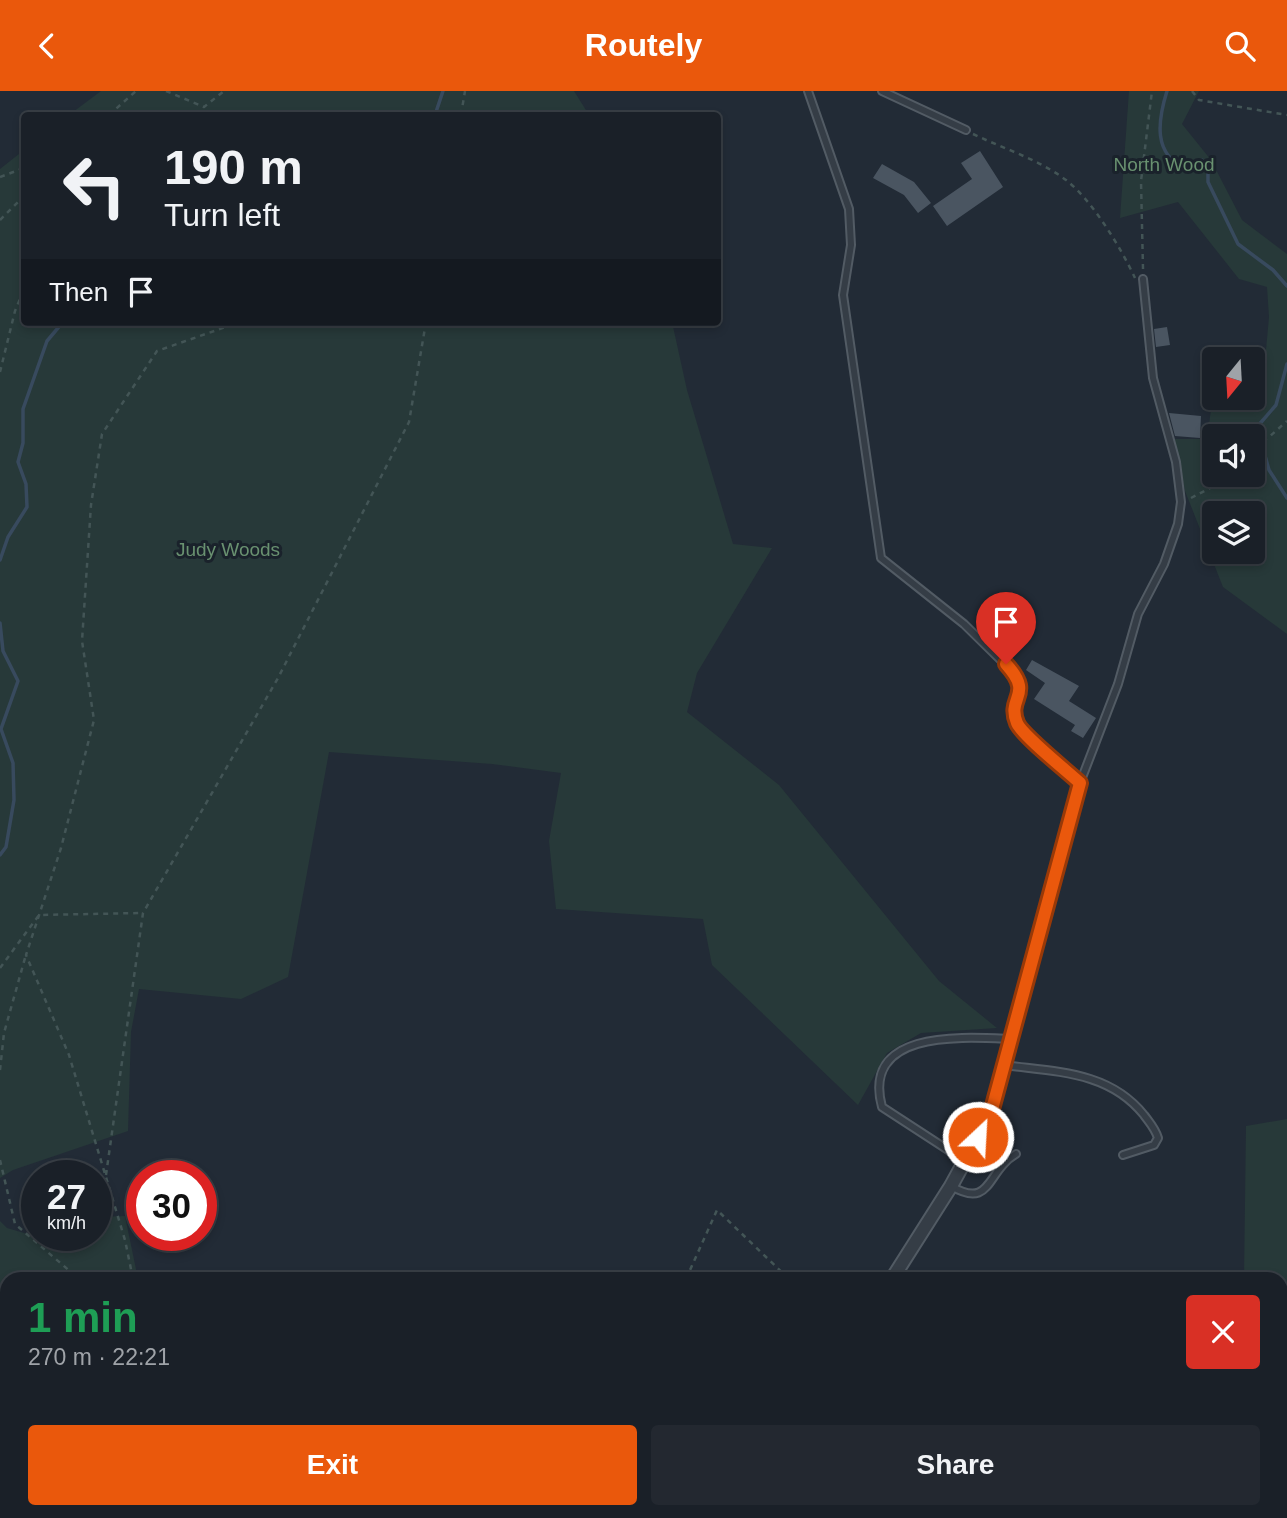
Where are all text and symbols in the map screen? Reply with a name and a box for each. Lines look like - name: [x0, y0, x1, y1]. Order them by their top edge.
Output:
- icon: back: [28, 27, 66, 65]
- text: Routely: [585, 27, 702, 63]
- icon: search: [1221, 27, 1259, 65]
- icon: left: [49, 140, 140, 231]
- text: 190 m: [164, 140, 303, 194]
- park label: North Wood: [1113, 154, 1215, 175]
- text: Turn left: [164, 197, 280, 233]
- icon: arrive: [122, 273, 160, 311]
- text: Then: [49, 277, 108, 307]
- north arrow: [1202, 347, 1265, 409]
- map controls: [1202, 347, 1265, 564]
- button: sound: [1202, 424, 1265, 487]
- button: layers: [1202, 501, 1265, 564]
- park label: Judy Woods: [176, 539, 280, 560]
- pin: [976, 592, 1036, 664]
- icon: arrive: [987, 603, 1025, 641]
- position arrow: [941, 1100, 1015, 1174]
- speed limit sign: 30: [126, 1160, 217, 1251]
- text: 27: [47, 1177, 86, 1216]
- text: km/h: [47, 1213, 86, 1233]
- text: 1 min: [28, 1294, 138, 1341]
- button: close: [1186, 1295, 1260, 1369]
- text: 270 m · 22:21: [28, 1344, 170, 1370]
- button: Exit: [28, 1425, 637, 1505]
- button: Share: [651, 1425, 1260, 1505]

